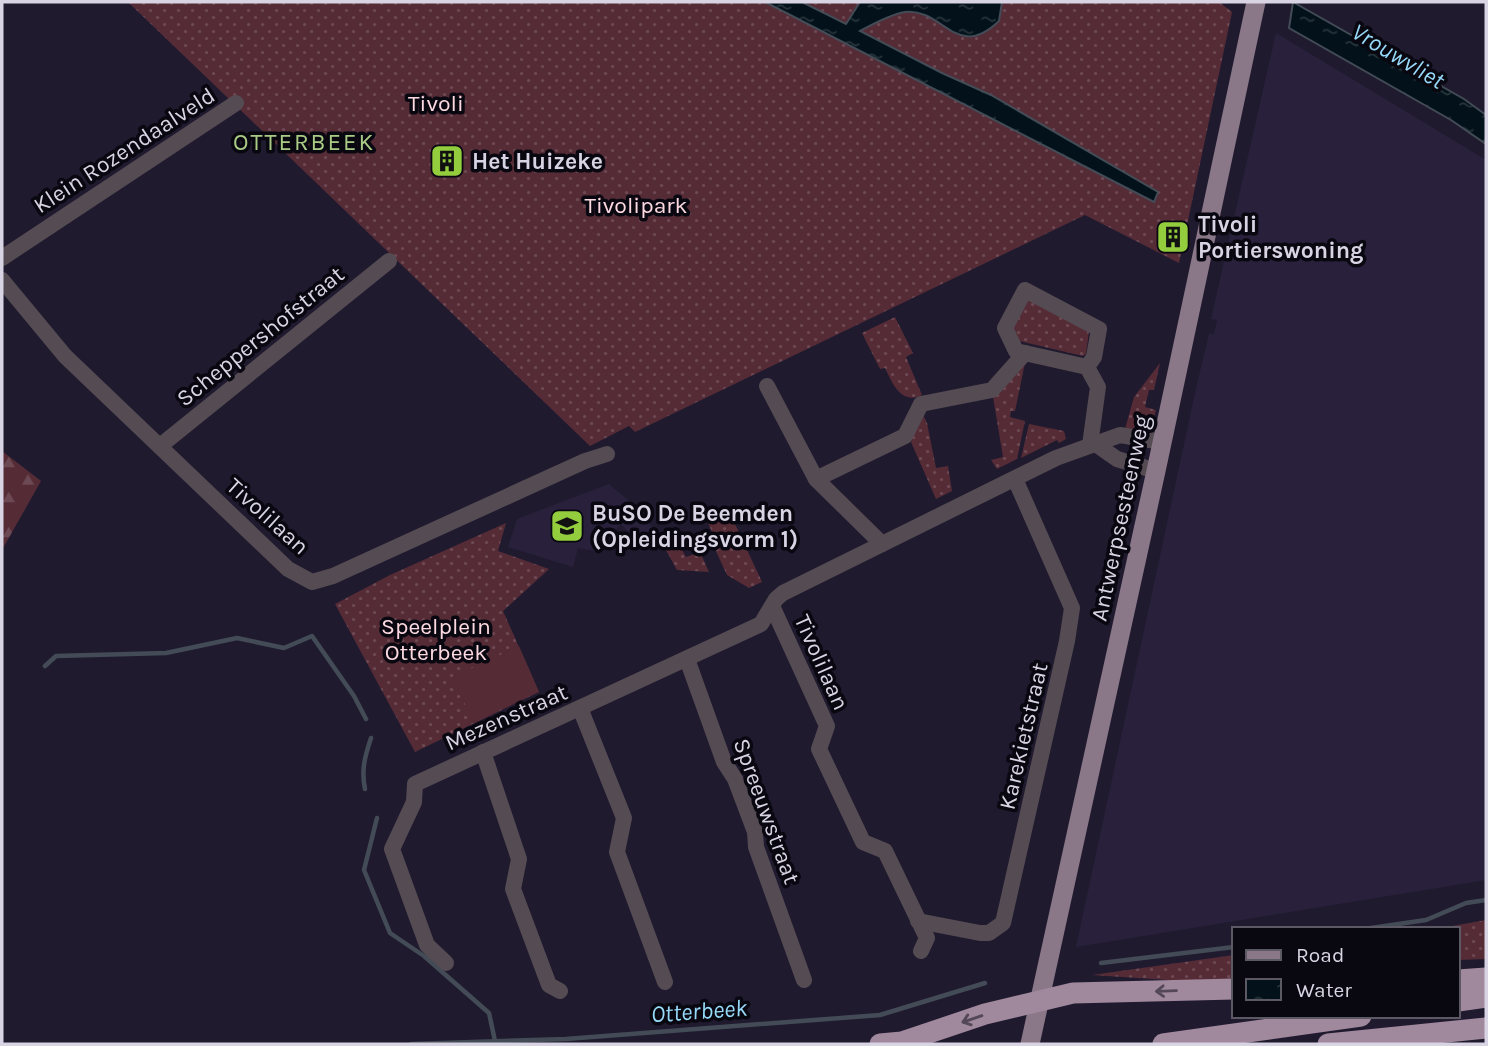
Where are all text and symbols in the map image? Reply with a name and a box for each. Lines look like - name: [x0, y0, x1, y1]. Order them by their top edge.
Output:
- water label: Vrouwvliet: [1347, 17, 1450, 95]
- street label: Klein Rozendaalveld: [29, 82, 220, 219]
- park label: Tivoli: [408, 90, 464, 117]
- district label: OTTERBEEK: [233, 128, 375, 156]
- building icon: Het Huizeke: [428, 142, 466, 180]
- place label: Het Huizeke: [472, 148, 603, 175]
- park label: Tivolipark: [584, 192, 688, 219]
- place label: Tivoli Portierswoning: [1198, 211, 1363, 264]
- building icon: Tivoli Portierswoning: [1154, 218, 1192, 256]
- street label: Scheppershofstraat: [171, 260, 350, 412]
- street label: Antwerpsesteenweg: [1085, 413, 1155, 623]
- street label: Tivolilaan: [221, 472, 314, 560]
- place label: BuSO De Beemden (Opleidingsvorm 1): [592, 500, 798, 553]
- school or university icon: BuSO De Beemden (Opleidingsvorm 1): [548, 507, 586, 545]
- street label: Tivolilaan: [789, 610, 855, 714]
- park label: Speelplein Otterbeek: [381, 613, 491, 666]
- street label: Karekietstraat: [993, 660, 1054, 812]
- street label: Mezenstraat: [441, 678, 572, 756]
- street label: Spreeuwstraat: [728, 735, 805, 888]
- legend: [1232, 927, 1460, 1018]
- text: Road: [1296, 943, 1344, 967]
- text: Water: [1296, 978, 1352, 1002]
- one-way arrow: [1155, 984, 1178, 998]
- water label: Otterbeek: [650, 994, 749, 1028]
- one-way arrow: [961, 1014, 983, 1026]

